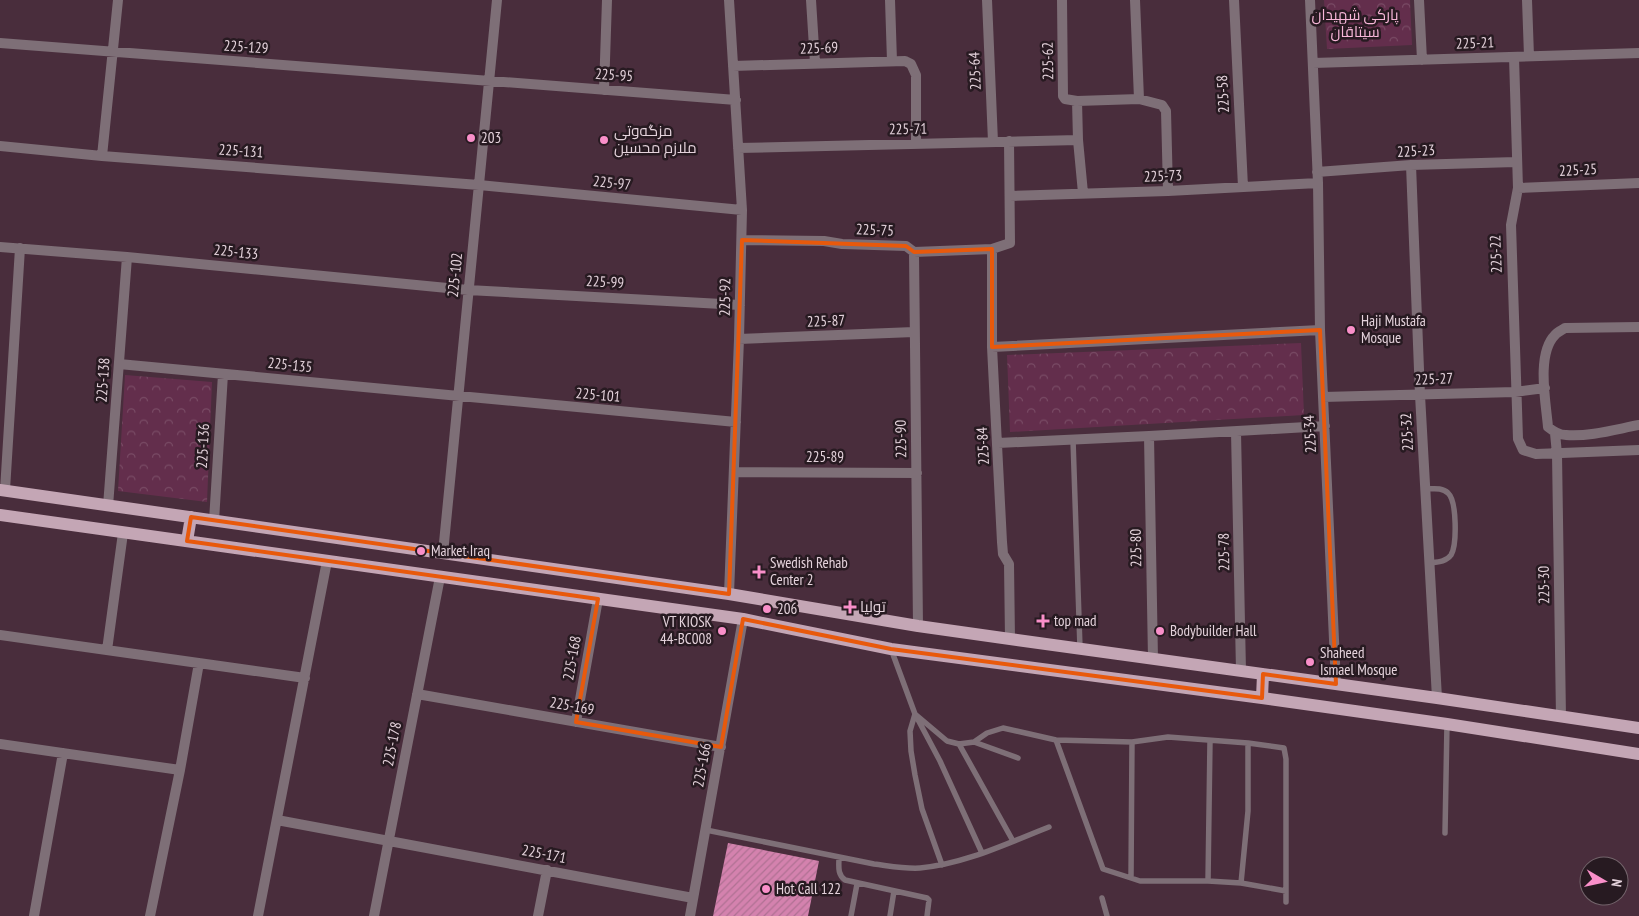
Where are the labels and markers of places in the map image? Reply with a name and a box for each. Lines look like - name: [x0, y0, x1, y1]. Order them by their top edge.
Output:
- place label: مزگه‌وتی ملازم محسین: [614, 121, 697, 158]
- place label: 203: [481, 128, 501, 147]
- marker: 203: [465, 132, 477, 144]
- marker: مزگه‌وتی ملازم محسین: [598, 134, 610, 146]
- place label: Haji Mustafa Mosque: [1361, 311, 1426, 347]
- marker: Haji Mustafa Mosque: [1345, 324, 1357, 336]
- place label: Market Iraq: [431, 541, 490, 560]
- marker: Market Iraq: [415, 545, 427, 557]
- place label: Swedish Rehab Center 2: [770, 553, 848, 589]
- marker: Swedish Rehab Center 2: [752, 565, 766, 579]
- place label: تولیا: [860, 597, 886, 616]
- place label: 206: [777, 599, 798, 618]
- marker: تولیا: [844, 601, 856, 613]
- marker: 206: [761, 603, 773, 615]
- place label: top mad: [1054, 611, 1096, 630]
- place label: VT KIOSK 44-BC008: [660, 612, 713, 648]
- marker: top mad: [1036, 614, 1050, 628]
- place label: Bodybuilder Hall: [1170, 621, 1257, 640]
- marker: VT KIOSK 44-BC008: [716, 625, 728, 637]
- marker: Bodybuilder Hall: [1154, 625, 1166, 637]
- place label: Shaheed Ismael Mosque: [1320, 643, 1398, 679]
- marker: Shaheed Ismael Mosque: [1304, 656, 1316, 668]
- place label: Hot Call 122: [776, 879, 841, 898]
- marker: Hot Call 122: [760, 883, 772, 895]

